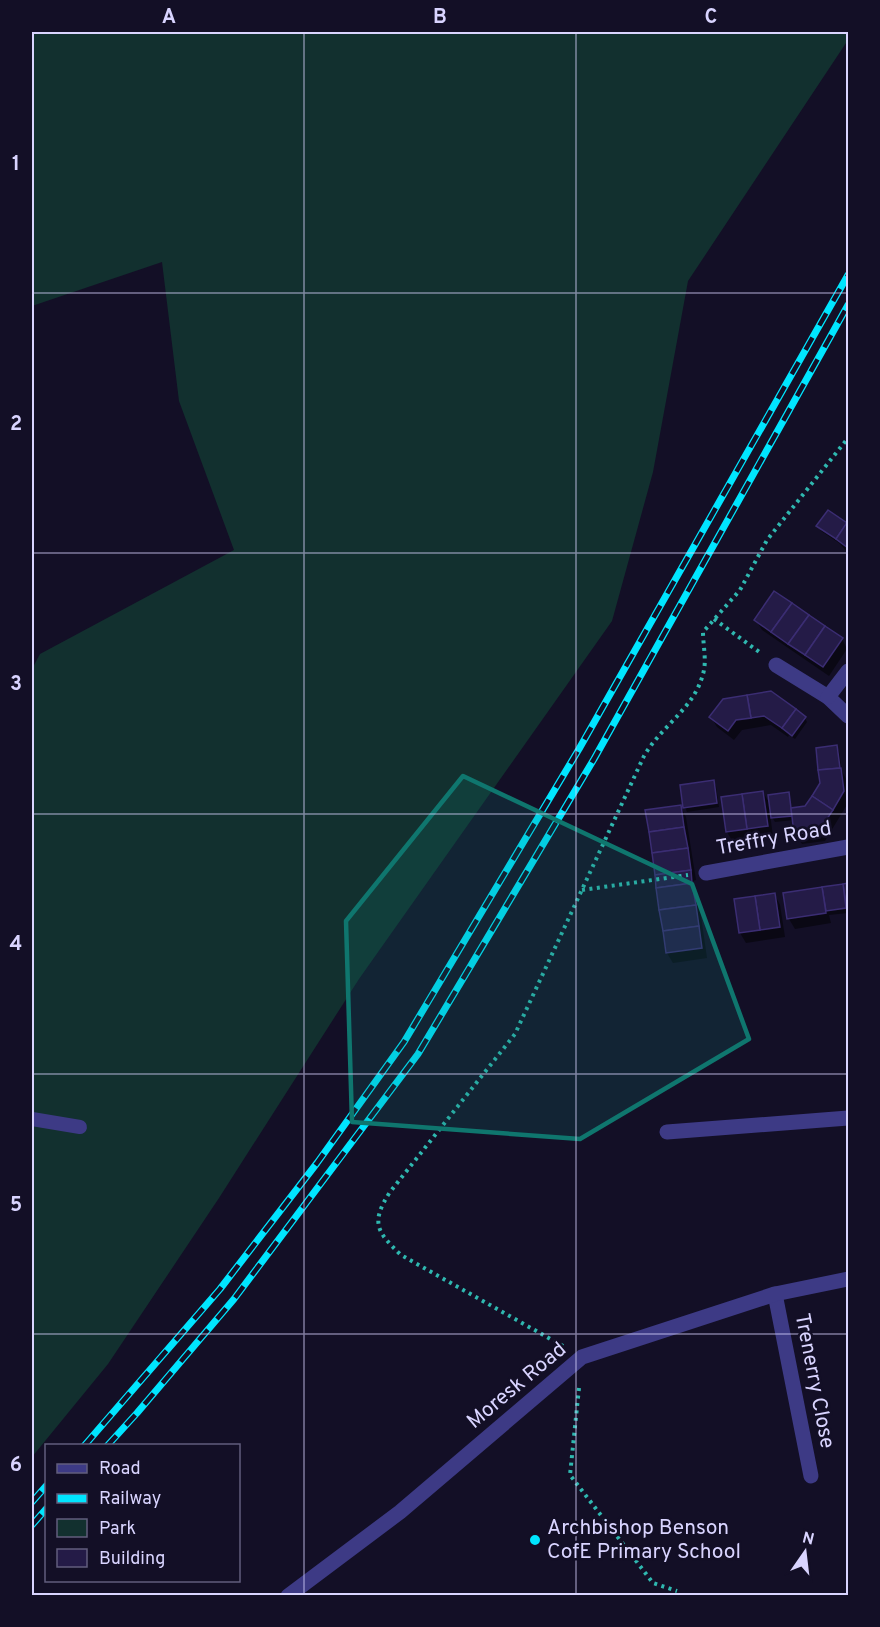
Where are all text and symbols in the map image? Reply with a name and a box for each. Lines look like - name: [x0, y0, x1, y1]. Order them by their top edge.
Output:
- text: A: [162, 5, 176, 31]
- text: B: [433, 5, 447, 31]
- text: C: [705, 5, 717, 31]
- text: 1: [12, 152, 20, 178]
- text: 2: [10, 412, 22, 438]
- text: 3: [10, 672, 22, 698]
- street label: Treffry Road: [714, 816, 834, 862]
- text: 4: [10, 932, 22, 958]
- text: 5: [10, 1193, 22, 1219]
- street label: Trenerry Close: [788, 1311, 840, 1451]
- street label: Moresk Road: [462, 1337, 572, 1435]
- legend: [45, 1444, 240, 1582]
- text: 6: [10, 1453, 22, 1479]
- text: Road: [99, 1458, 141, 1481]
- text: Railway: [99, 1488, 161, 1511]
- place label: Archbishop Benson CofE Primary School: [547, 1515, 741, 1566]
- text: Park: [99, 1518, 136, 1541]
- north arrow: [775, 1522, 835, 1582]
- text: N: [800, 1528, 816, 1550]
- marker: Archbishop Benson CofE Primary School: [528, 1533, 542, 1547]
- text: Building: [99, 1548, 165, 1571]

